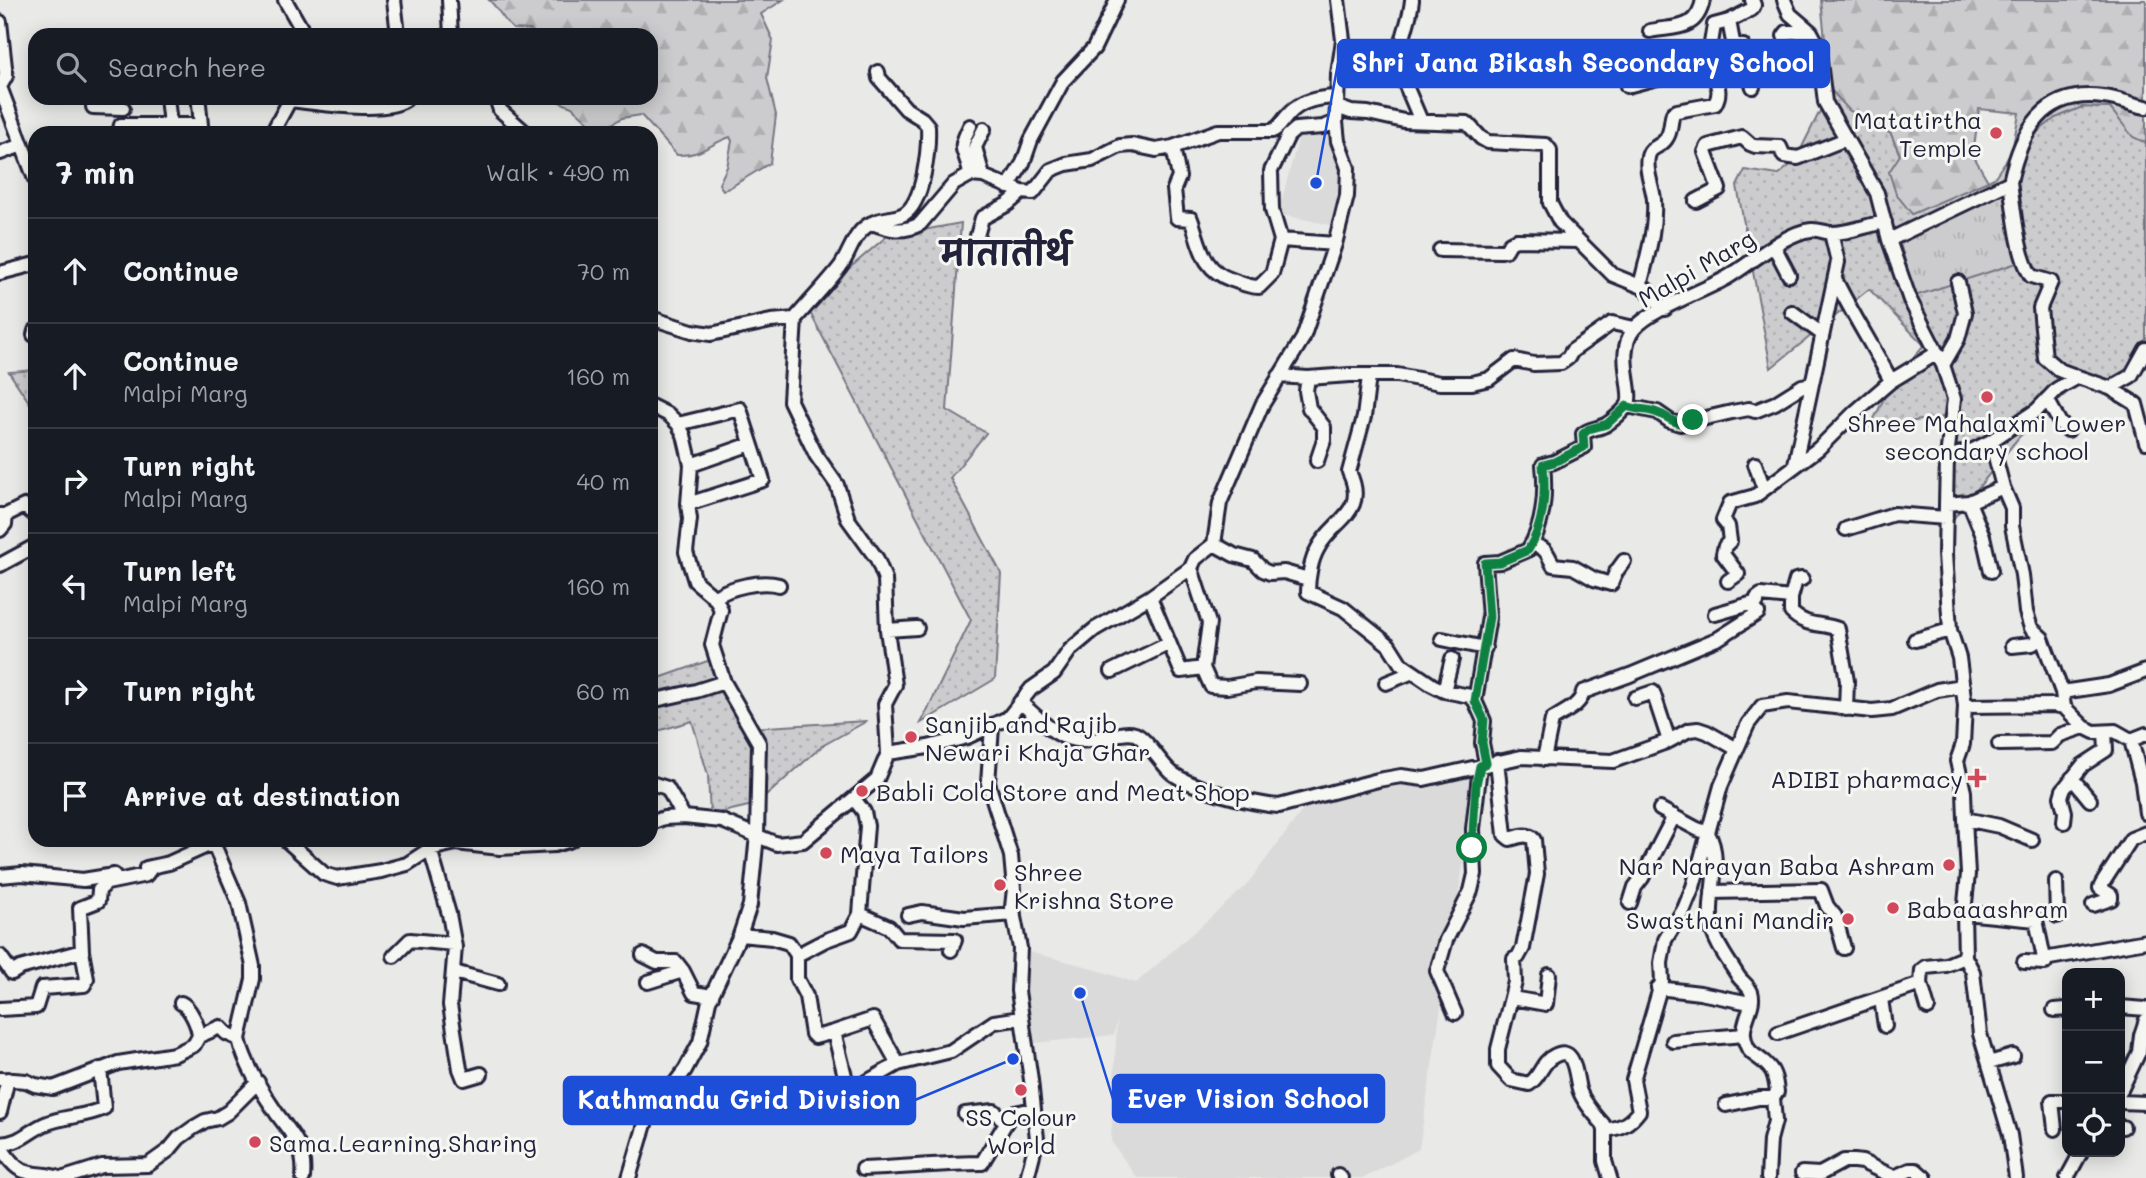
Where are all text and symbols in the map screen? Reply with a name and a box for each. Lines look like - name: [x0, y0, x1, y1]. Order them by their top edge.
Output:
- search box: [28, 28, 658, 105]
- callout: Shri Jana Bikash Secondary School: [1338, 40, 1829, 87]
- text: Shri Jana Bikash Secondary School: [1351, 45, 1815, 79]
- icon: search: [52, 48, 90, 86]
- text: Search here: [108, 50, 266, 84]
- place label: Matatirtha Temple: [1853, 104, 1982, 163]
- marker: Matatirtha Temple: [1988, 125, 2004, 141]
- text: 7 min: [56, 152, 135, 192]
- text: Walk · 490 m: [486, 157, 630, 187]
- street label: Malpi Marg: [1632, 222, 1760, 314]
- district label: मातातीर्थ: [938, 228, 1074, 273]
- icon: ahead: [56, 252, 94, 290]
- text: Continue: [123, 254, 239, 288]
- text: 70 m: [577, 256, 630, 286]
- text: Continue: [123, 344, 239, 378]
- icon: ahead: [56, 357, 94, 395]
- text: 160 m: [566, 361, 630, 391]
- text: Malpi Marg: [123, 378, 248, 408]
- marker: Shree Mahalaxmi Lower secondary school: [1979, 389, 1995, 405]
- route end: [1677, 404, 1708, 435]
- place label: Shree Mahalaxmi Lower secondary school: [1848, 407, 2126, 466]
- text: Turn right: [123, 449, 256, 483]
- icon: right: [56, 462, 94, 500]
- text: 40 m: [577, 466, 630, 496]
- text: Malpi Marg: [123, 483, 248, 513]
- text: Turn left: [123, 554, 236, 588]
- icon: left: [56, 567, 94, 605]
- text: 160 m: [566, 571, 630, 601]
- text: Malpi Marg: [123, 588, 248, 618]
- icon: right: [56, 672, 94, 710]
- text: Turn right: [123, 674, 256, 708]
- text: 60 m: [576, 676, 630, 706]
- place label: Sanjib and Rajib Newari Khaja Ghar: [925, 708, 1150, 767]
- marker: Sanjib and Rajib Newari Khaja Ghar: [903, 729, 919, 745]
- place label: ADIBI pharmacy: [1770, 763, 1963, 794]
- marker: ADIBI pharmacy: [1969, 770, 1985, 786]
- place label: Babli Cold Store and Meat Shop: [876, 776, 1250, 807]
- icon: arrive: [56, 777, 94, 815]
- text: Arrive at destination: [123, 779, 400, 813]
- marker: Babli Cold Store and Meat Shop: [854, 783, 870, 799]
- route start: [1456, 832, 1487, 863]
- place label: Maya Tailors: [840, 838, 989, 869]
- marker: Maya Tailors: [818, 845, 834, 861]
- place label: Nar Narayan Baba Ashram: [1619, 850, 1935, 881]
- place label: Shree Krishna Store: [1014, 856, 1174, 915]
- marker: Nar Narayan Baba Ashram: [1941, 857, 1957, 873]
- marker: Shree Krishna Store: [992, 877, 1008, 893]
- place label: Babaaashram: [1907, 893, 2068, 924]
- marker: Babaaashram: [1885, 900, 1901, 916]
- place label: Swasthani Mandir: [1626, 904, 1834, 935]
- marker: Swasthani Mandir: [1840, 911, 1856, 927]
- map controls: [2062, 968, 2125, 1157]
- button: +: [2062, 968, 2125, 1031]
- button: −: [2062, 1031, 2125, 1094]
- callout: Ever Vision School: [1113, 1075, 1384, 1122]
- callout: Kathmandu Grid Division: [564, 1077, 915, 1124]
- text: Ever Vision School: [1127, 1081, 1369, 1115]
- text: Kathmandu Grid Division: [577, 1082, 901, 1116]
- marker: SS Colour World: [1013, 1082, 1029, 1098]
- button: locate: [2062, 1094, 2125, 1157]
- place label: SS Colour World: [965, 1101, 1077, 1160]
- place label: Sama.Learning.Sharing: [269, 1127, 537, 1158]
- marker: Sama.Learning.Sharing: [247, 1134, 263, 1150]

